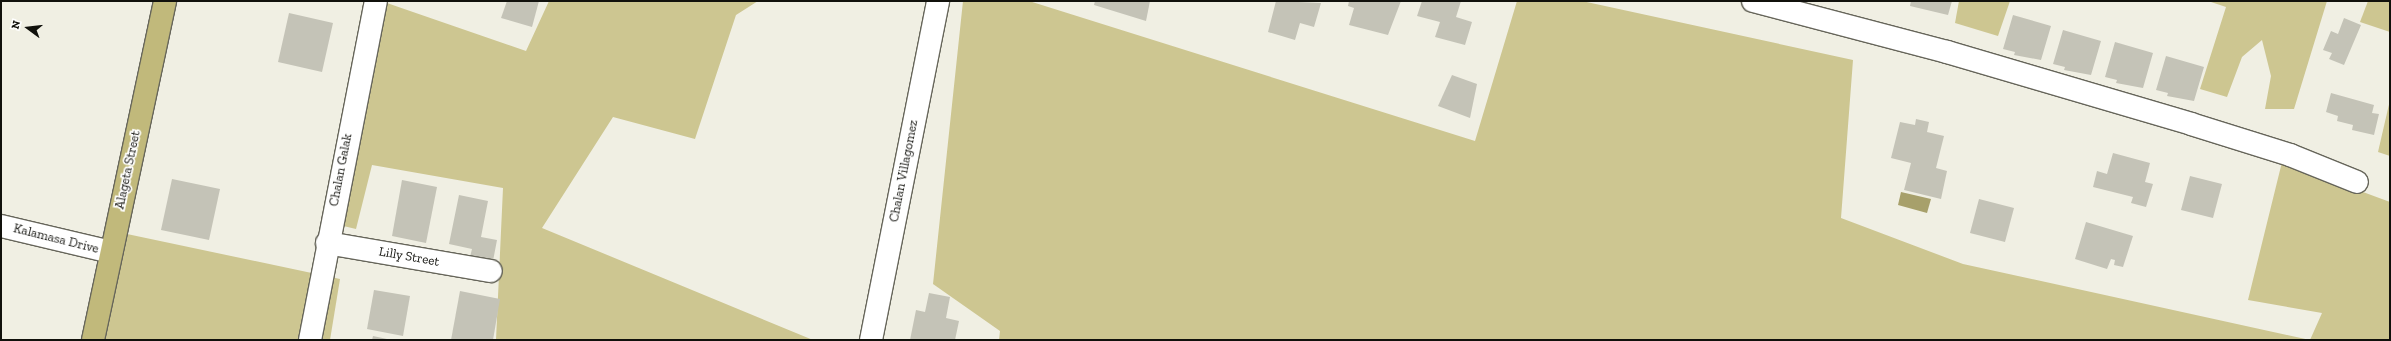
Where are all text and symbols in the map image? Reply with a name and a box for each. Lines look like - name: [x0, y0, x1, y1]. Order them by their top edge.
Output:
- north arrow: [8, 8, 48, 48]
- text: N: [9, 19, 23, 30]
- street label: Chalan Villagomez: [886, 118, 922, 224]
- street label: Alageta Street: [112, 129, 144, 211]
- street label: Chalan Galak: [326, 132, 356, 208]
- street label: Kalamasa Drive: [12, 221, 100, 257]
- street label: Lilly Street: [377, 244, 441, 270]

